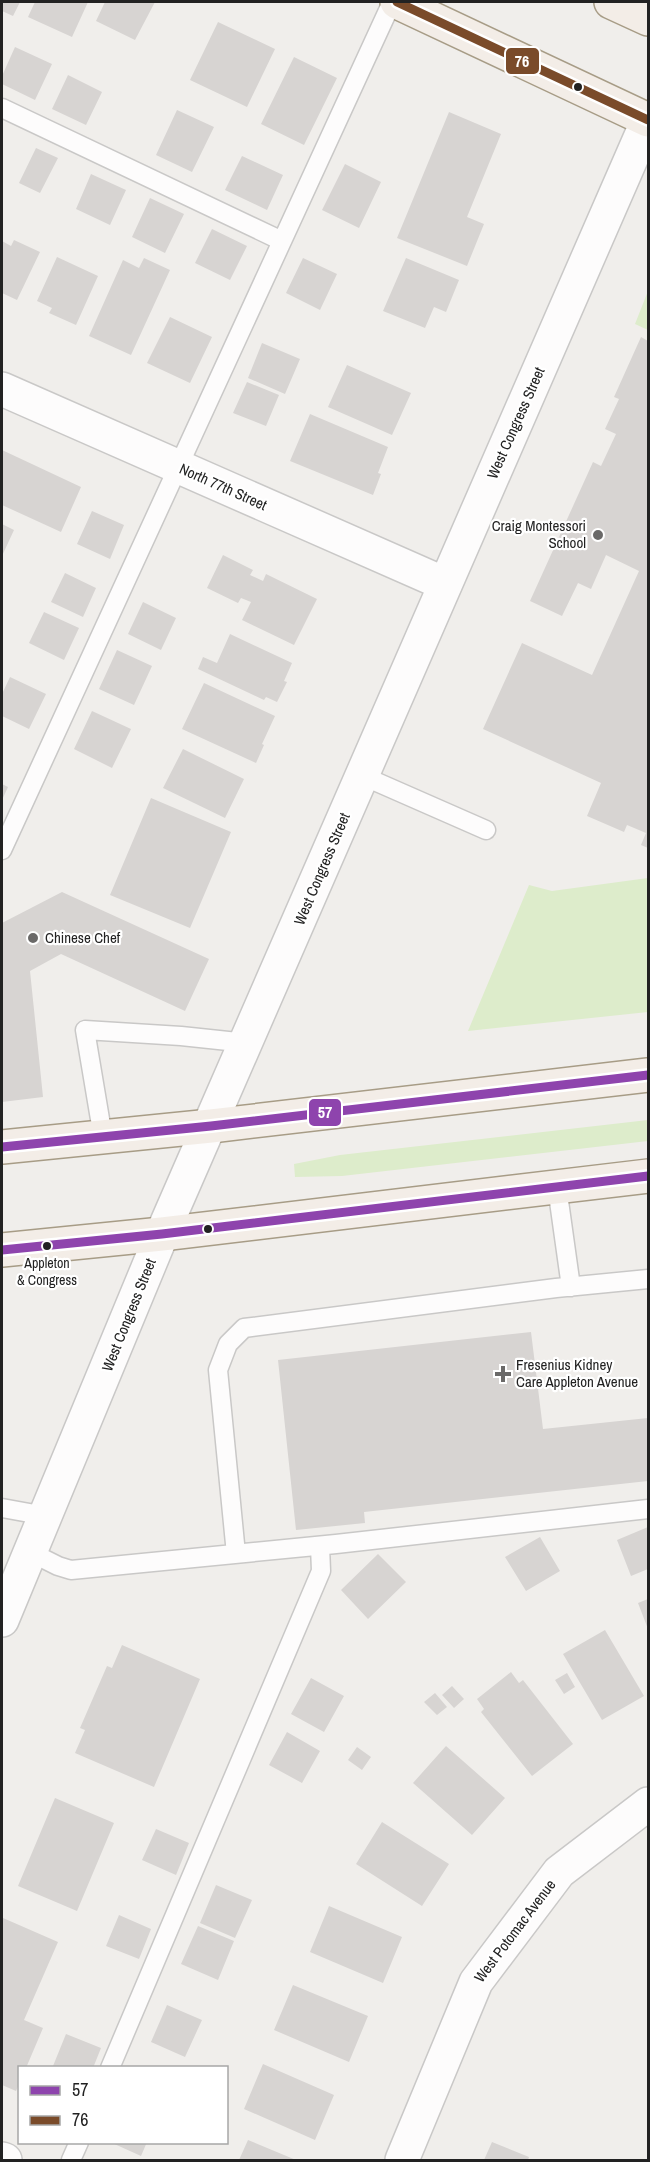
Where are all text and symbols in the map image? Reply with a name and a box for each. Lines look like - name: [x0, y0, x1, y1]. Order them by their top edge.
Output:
- line badge: 76: [505, 47, 540, 75]
- text: 76: [515, 50, 529, 72]
- unlabelled marker: [572, 81, 584, 93]
- street label: West Congress Street: [482, 363, 550, 482]
- street label: North 77th Street: [176, 458, 271, 515]
- place label: Craig Montessori School: [492, 515, 586, 553]
- marker: Craig Montessori School: [591, 528, 605, 542]
- street label: West Congress Street: [288, 809, 355, 928]
- place label: Chinese Chef: [45, 927, 121, 948]
- marker: Chinese Chef: [26, 931, 40, 945]
- line badge: 57: [308, 1098, 342, 1127]
- text: 57: [318, 1101, 332, 1123]
- unlabelled marker: [202, 1223, 214, 1235]
- marker: Appleton & Congress: [41, 1240, 53, 1252]
- place label: Appleton & Congress: [17, 1254, 77, 1289]
- street label: West Congress Street: [96, 1255, 161, 1374]
- place label: Fresenius Kidney Care Appleton Avenue: [516, 1354, 638, 1392]
- marker: Fresenius Kidney Care Appleton Avenue: [494, 1365, 512, 1383]
- street label: West Potomac Avenue: [469, 1875, 560, 1987]
- legend: [18, 2066, 228, 2144]
- text: 57: [72, 2077, 88, 2102]
- text: 76: [72, 2107, 88, 2132]

